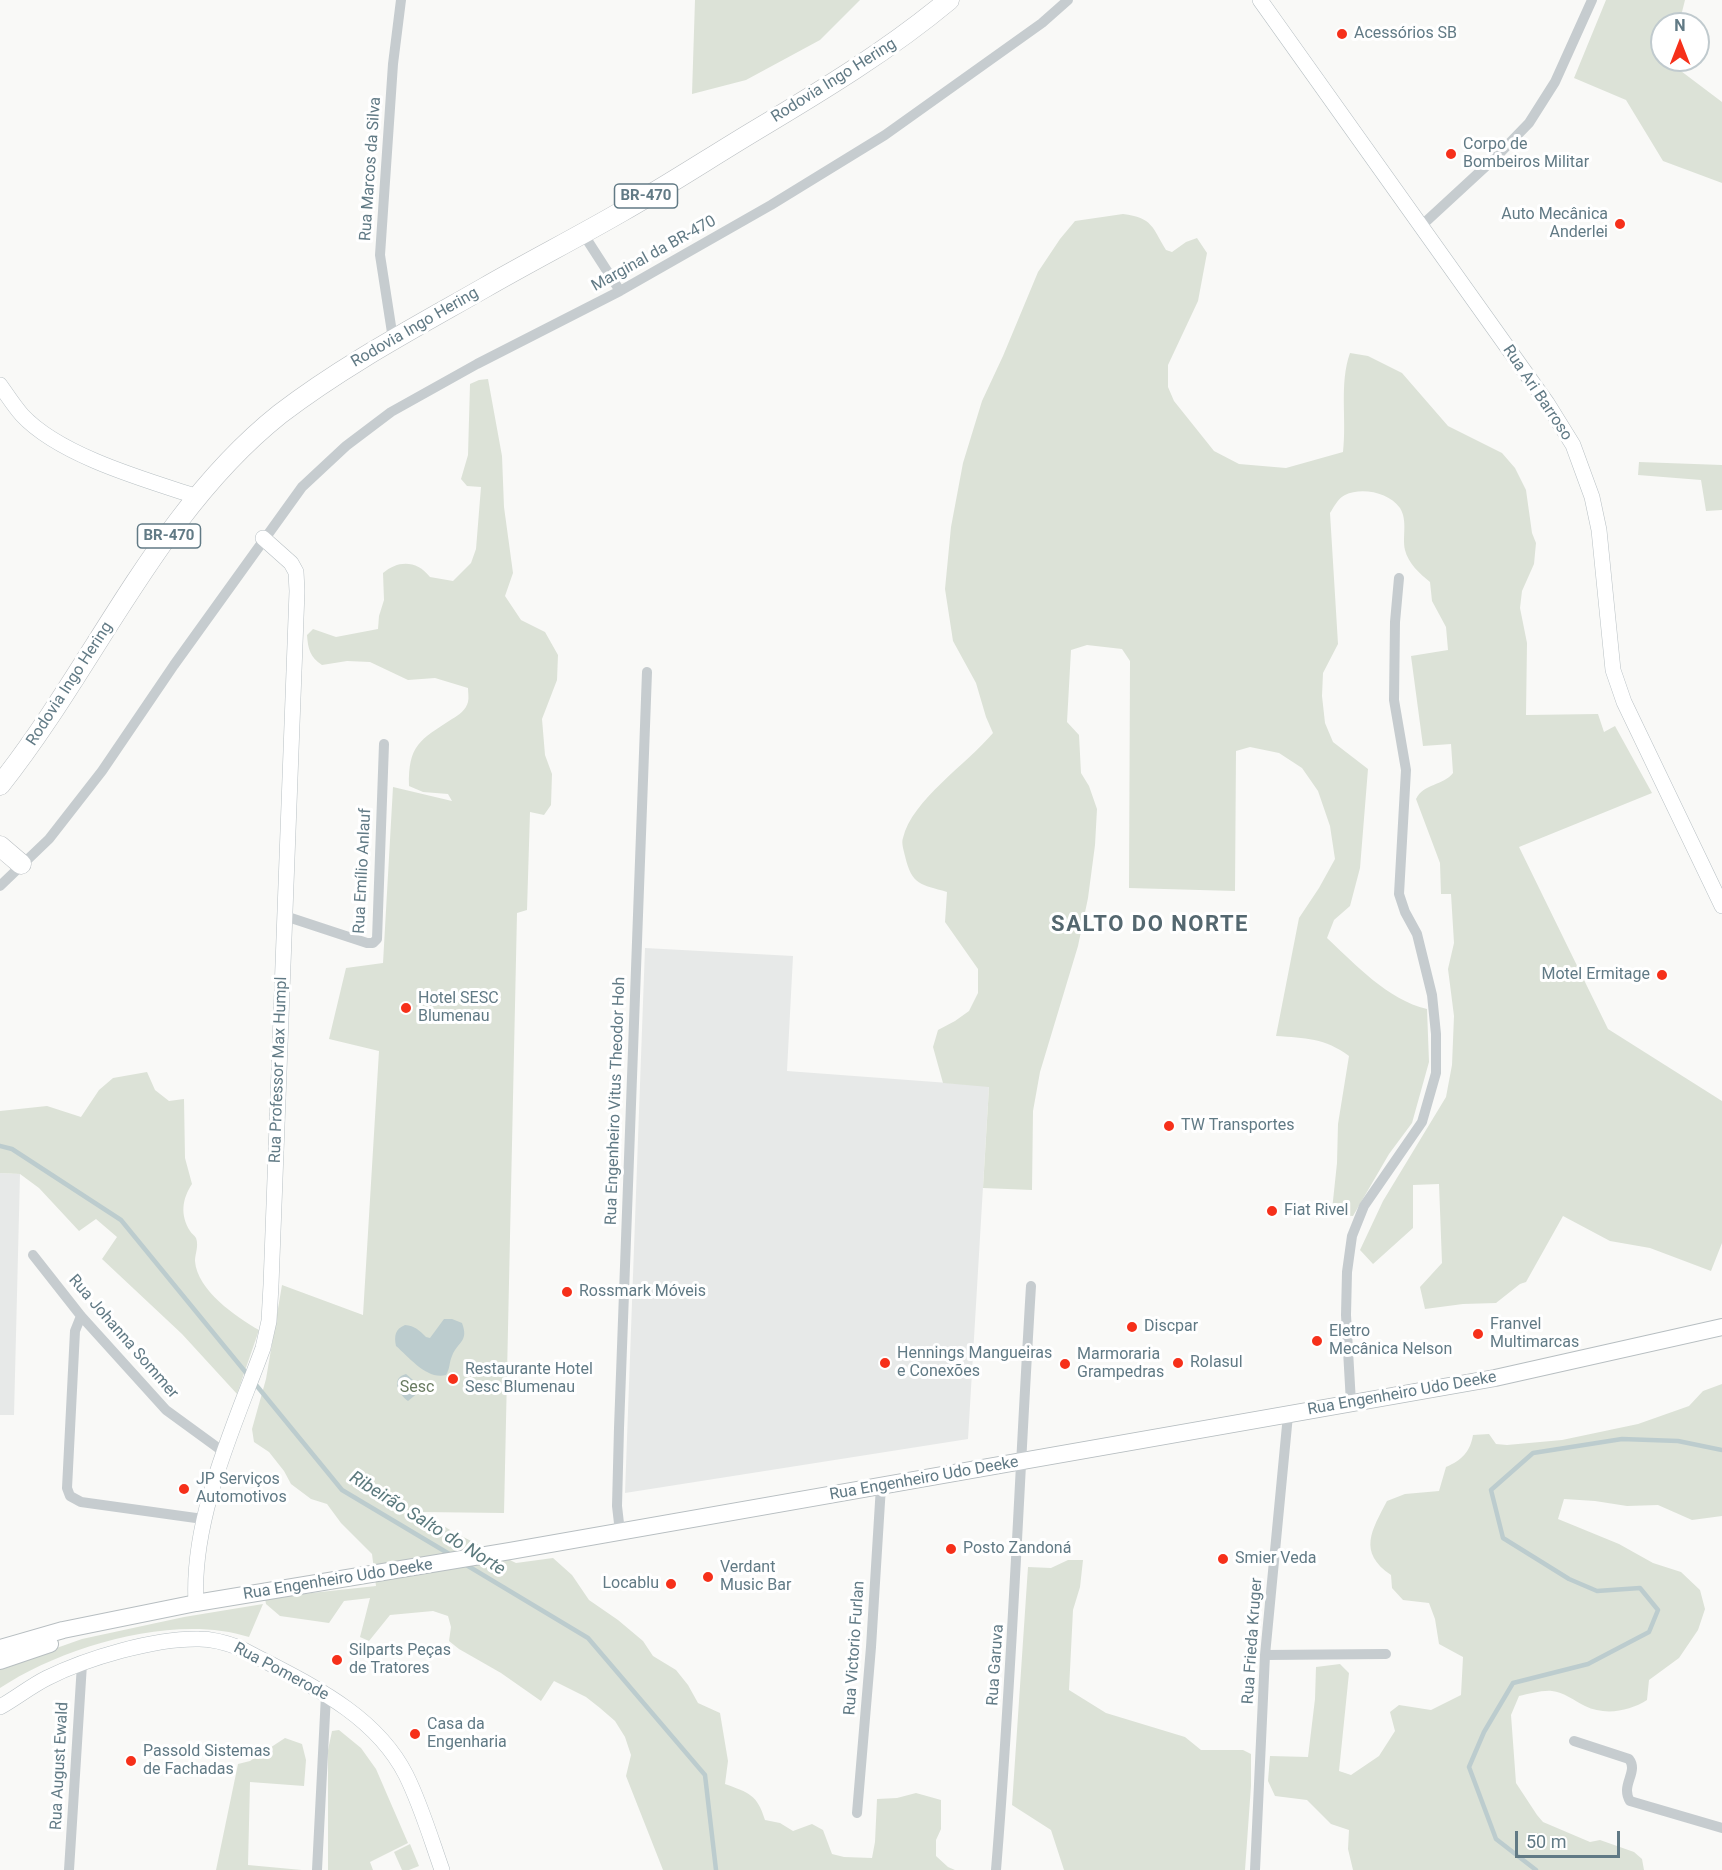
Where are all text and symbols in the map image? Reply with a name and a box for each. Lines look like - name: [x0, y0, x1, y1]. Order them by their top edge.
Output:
- north arrow: [1650, 12, 1710, 72]
- text: N: [1674, 16, 1686, 35]
- place label: Acessórios SB: [1354, 24, 1457, 44]
- marker: Acessórios SB: [1335, 27, 1349, 41]
- street label: Rodovia Ingo Hering: [768, 35, 900, 127]
- street label: Rua Marcos da Silva: [356, 96, 386, 242]
- place label: Corpo de Bombeiros Militar: [1463, 135, 1589, 173]
- marker: Corpo de Bombeiros Militar: [1444, 147, 1458, 161]
- road number: BR-470: [614, 184, 678, 208]
- place label: Auto Mecânica Anderlei: [1501, 205, 1608, 243]
- street label: Marginal da BR-470: [588, 212, 720, 296]
- marker: Auto Mecânica Anderlei: [1613, 217, 1627, 231]
- street label: Rodovia Ingo Hering: [348, 284, 482, 372]
- street label: Rua Ari Barroso: [1498, 342, 1576, 444]
- road number: BR-470: [138, 524, 201, 548]
- street label: Rodovia Ingo Hering: [23, 619, 117, 749]
- street label: Rua Emílio Anlauf: [350, 808, 376, 934]
- district label: SALTO DO NORTE: [1051, 912, 1249, 938]
- place label: Motel Ermitage: [1541, 965, 1650, 985]
- marker: Motel Ermitage: [1655, 968, 1669, 982]
- street label: Rua Professor Max Humpl: [266, 976, 292, 1164]
- street label: Rua Engenheiro Vitus Theodor Hoh: [602, 977, 630, 1225]
- place label: Hotel SESC Blumenau: [418, 989, 499, 1027]
- marker: Hotel SESC Blumenau: [399, 1001, 413, 1015]
- place label: TW Transportes: [1181, 1116, 1295, 1136]
- marker: TW Transportes: [1162, 1119, 1176, 1133]
- place label: Fiat Rivel: [1284, 1201, 1348, 1221]
- marker: Fiat Rivel: [1265, 1204, 1279, 1218]
- street label: Rua Johanna Sommer: [64, 1271, 182, 1403]
- place label: Rossmark Móveis: [579, 1282, 706, 1302]
- marker: Rossmark Móveis: [560, 1285, 574, 1299]
- place label: Franvel Multimarcas: [1490, 1315, 1579, 1353]
- place label: Discpar: [1144, 1317, 1198, 1337]
- marker: Discpar: [1125, 1320, 1139, 1334]
- place label: Eletro Mecânica Nelson: [1329, 1322, 1452, 1360]
- marker: Franvel Multimarcas: [1471, 1327, 1485, 1341]
- marker: Eletro Mecânica Nelson: [1310, 1334, 1324, 1348]
- place label: Hennings Mangueiras e Conexões: [897, 1344, 1052, 1382]
- place label: Marmoraria Grampedras: [1077, 1345, 1164, 1383]
- place label: Rolasul: [1190, 1353, 1243, 1373]
- marker: Hennings Mangueiras e Conexões: [878, 1356, 892, 1370]
- marker: Rolasul: [1171, 1356, 1185, 1370]
- marker: Marmoraria Grampedras: [1058, 1357, 1072, 1371]
- place label: Restaurante Hotel Sesc Blumenau: [465, 1360, 593, 1398]
- street label: Rua Engenheiro Udo Deeke: [1306, 1368, 1498, 1420]
- marker: Restaurante Hotel Sesc Blumenau: [446, 1372, 460, 1386]
- park label: Sesc: [400, 1378, 434, 1398]
- street label: Rua Engenheiro Udo Deeke: [828, 1453, 1020, 1505]
- water label: Ribeirão Salto do Norte: [345, 1467, 509, 1581]
- place label: JP Serviços Automotivos: [196, 1470, 287, 1508]
- marker: JP Serviços Automotivos: [177, 1482, 191, 1496]
- place label: Posto Zandoná: [963, 1539, 1071, 1559]
- marker: Posto Zandoná: [944, 1542, 958, 1556]
- place label: Smier Veda: [1235, 1549, 1316, 1569]
- marker: Smier Veda: [1216, 1552, 1230, 1566]
- street label: Rua Engenheiro Udo Deeke: [242, 1556, 434, 1604]
- place label: Verdant Music Bar: [720, 1558, 791, 1596]
- marker: Verdant Music Bar: [701, 1570, 715, 1584]
- place label: Locablu: [602, 1574, 659, 1594]
- marker: Locablu: [664, 1577, 678, 1591]
- street label: Rua Frieda Kruger: [1239, 1577, 1267, 1705]
- street label: Rua Victorio Furlan: [841, 1580, 869, 1716]
- street label: Rua Garuva: [984, 1624, 1008, 1706]
- street label: Rua Pomerode: [230, 1639, 332, 1705]
- place label: Silparts Peças de Tratores: [349, 1641, 451, 1679]
- marker: Silparts Peças de Tratores: [330, 1653, 344, 1667]
- street label: Rua August Ewald: [47, 1701, 73, 1831]
- place label: Casa da Engenharia: [427, 1715, 507, 1753]
- marker: Casa da Engenharia: [408, 1727, 422, 1741]
- place label: Passold Sistemas de Fachadas: [143, 1742, 271, 1780]
- marker: Passold Sistemas de Fachadas: [124, 1754, 138, 1768]
- scale bar: [1518, 1819, 1623, 1857]
- text: 50 m: [1526, 1831, 1566, 1852]

